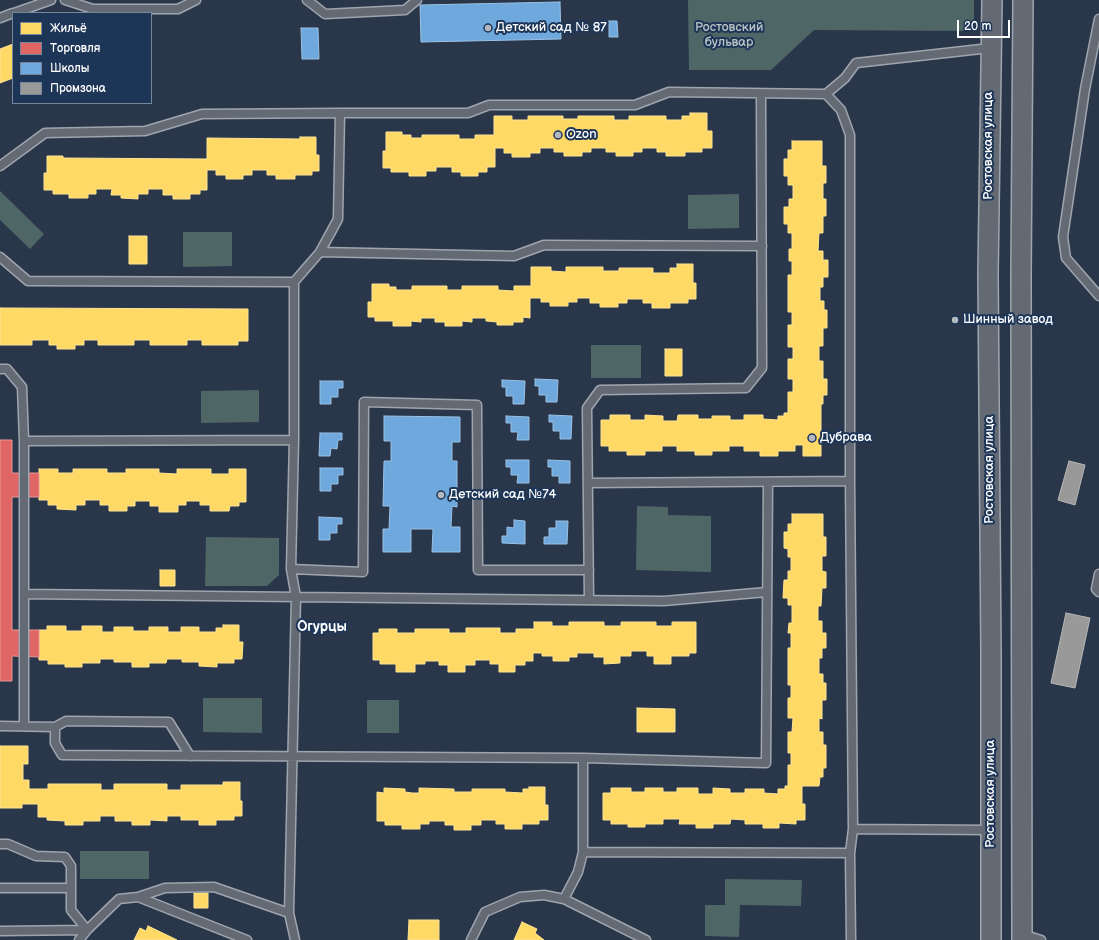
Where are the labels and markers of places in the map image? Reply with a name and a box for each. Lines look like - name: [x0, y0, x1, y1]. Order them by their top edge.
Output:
- place label: Детский сад № 87: [496, 20, 607, 36]
- marker: Детский сад № 87: [483, 23, 493, 33]
- place label: Ozon: [566, 127, 596, 143]
- marker: Ozon: [553, 130, 563, 140]
- place label: Шинный завод: [963, 312, 1053, 328]
- marker: Шинный завод: [950, 315, 960, 325]
- place label: Дубрава: [820, 430, 872, 446]
- marker: Дубрава: [807, 433, 817, 443]
- place label: Детский сад №74: [449, 487, 556, 503]
- marker: Детский сад №74: [436, 490, 446, 500]

